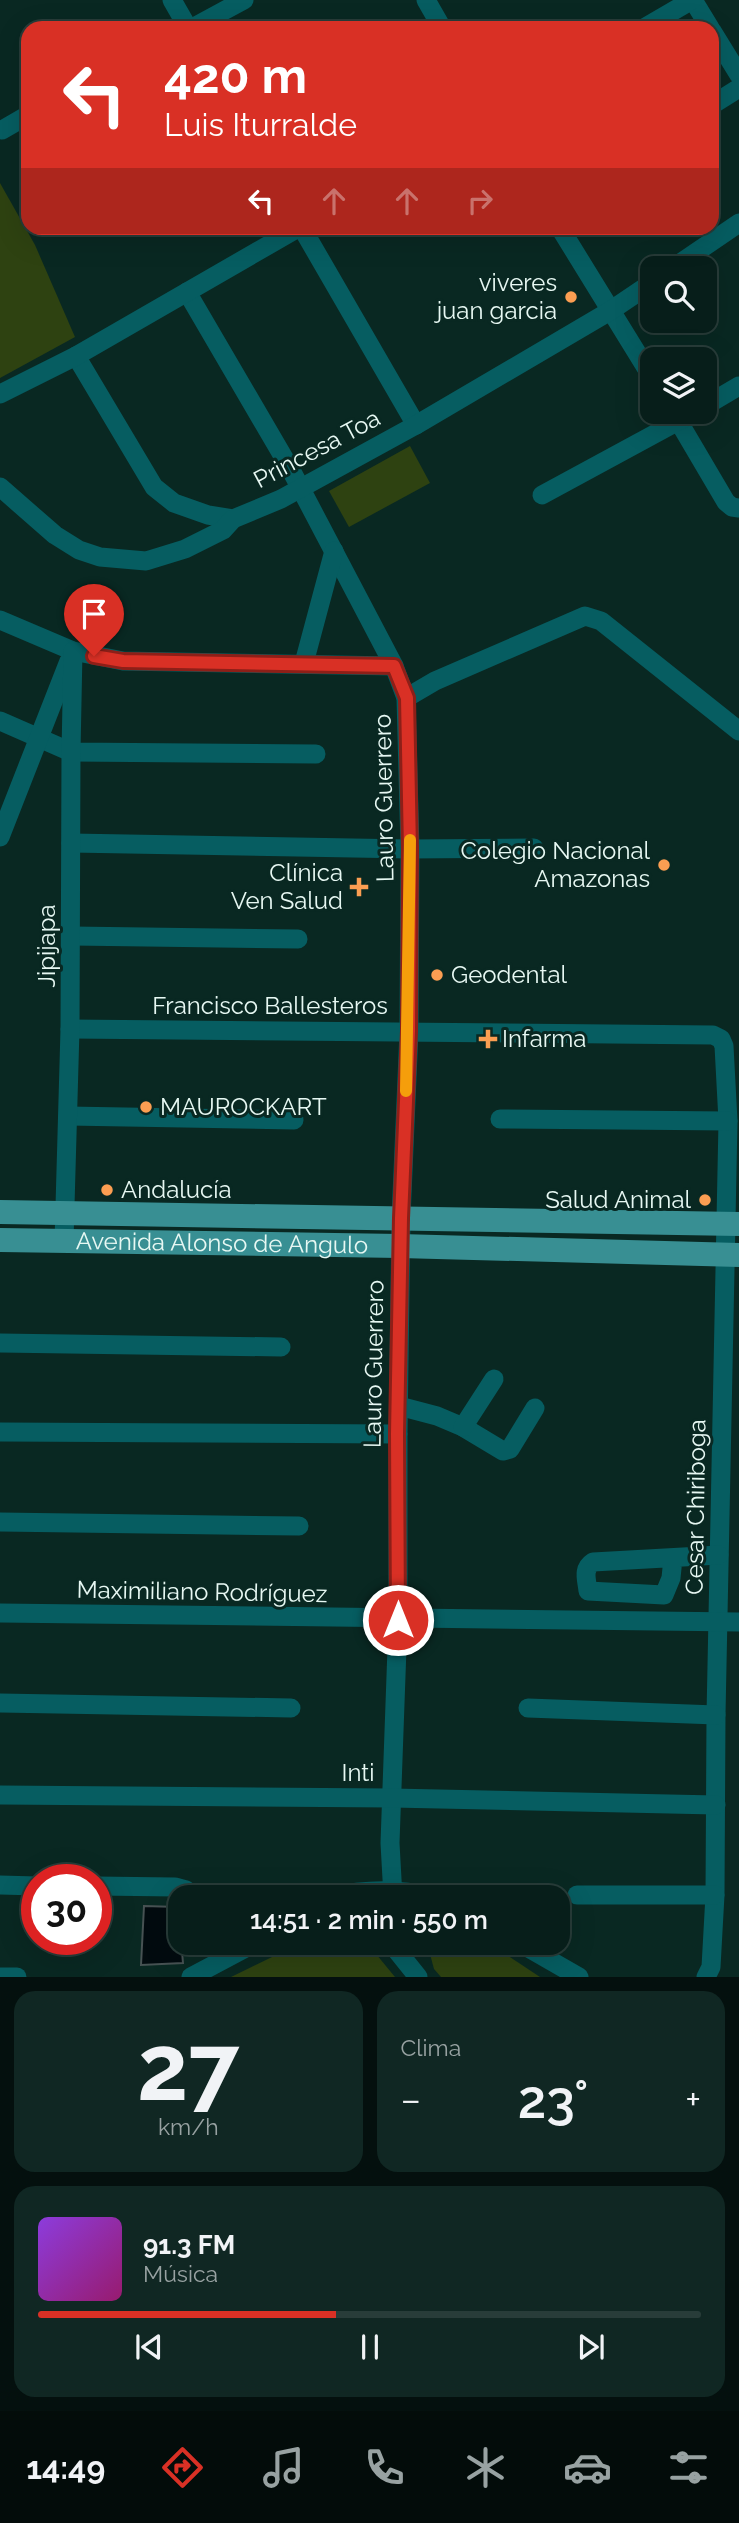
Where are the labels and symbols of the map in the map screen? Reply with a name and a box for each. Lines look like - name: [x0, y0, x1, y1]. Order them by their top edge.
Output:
- place label: viveres juan garcia: [434, 268, 557, 325]
- marker: viveres juan garcia: [563, 289, 579, 305]
- street label: Princesa Toa: [249, 403, 385, 494]
- pin: [64, 584, 124, 656]
- street label: Lauro Guerrero: [368, 714, 399, 882]
- place label: Colegio Nacional Amazonas: [460, 836, 650, 893]
- marker: Colegio Nacional Amazonas: [656, 857, 672, 873]
- place label: Clínica Ven Salud: [231, 858, 343, 915]
- marker: Clínica Ven Salud: [349, 877, 369, 897]
- street label: Jipijapa: [32, 904, 61, 988]
- place label: Geodental: [451, 960, 568, 989]
- marker: Geodental: [429, 967, 445, 983]
- street label: Francisco Ballesteros: [152, 991, 388, 1020]
- place label: Infarma: [502, 1024, 586, 1053]
- marker: Infarma: [480, 1031, 496, 1047]
- place label: MAUROCKART: [160, 1092, 327, 1121]
- marker: MAUROCKART: [138, 1099, 154, 1115]
- place label: Andalucía: [121, 1175, 232, 1204]
- marker: Andalucía: [99, 1182, 115, 1198]
- place label: Salud Animal: [545, 1185, 691, 1214]
- marker: Salud Animal: [697, 1192, 713, 1208]
- street label: Avenida Alonso de Angulo: [76, 1226, 368, 1260]
- street label: Lauro Guerrero: [358, 1280, 389, 1448]
- street label: Cesar Chiriboga: [679, 1419, 712, 1595]
- street label: Maximiliano Rodríguez: [76, 1575, 328, 1608]
- position arrow: [361, 1583, 435, 1657]
- street label: Inti: [341, 1758, 375, 1787]
- speed limit sign: 30: [21, 1864, 112, 1955]

